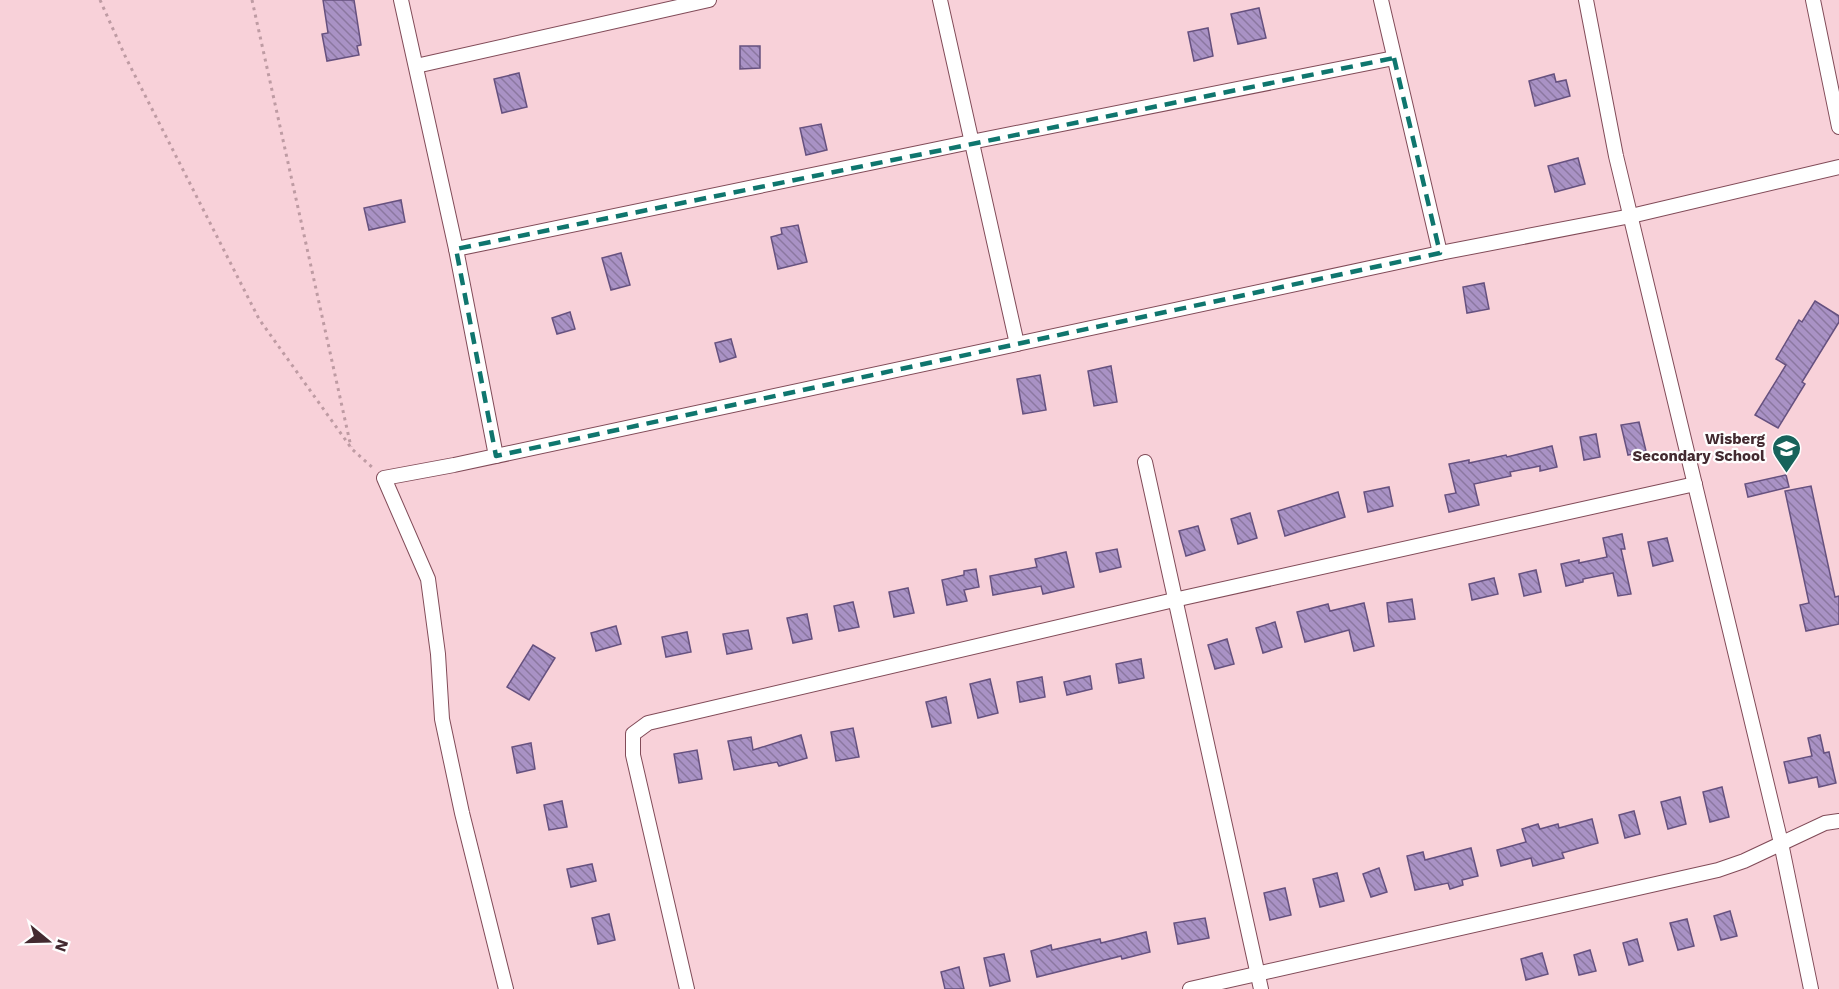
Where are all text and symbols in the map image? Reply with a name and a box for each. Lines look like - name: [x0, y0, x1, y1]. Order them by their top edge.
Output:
- place label: Wisberg Secondary School: [1633, 430, 1766, 465]
- school or university icon: Wisberg Secondary School: [1770, 432, 1802, 474]
- north arrow: [18, 911, 78, 971]
- text: N: [51, 937, 73, 954]

